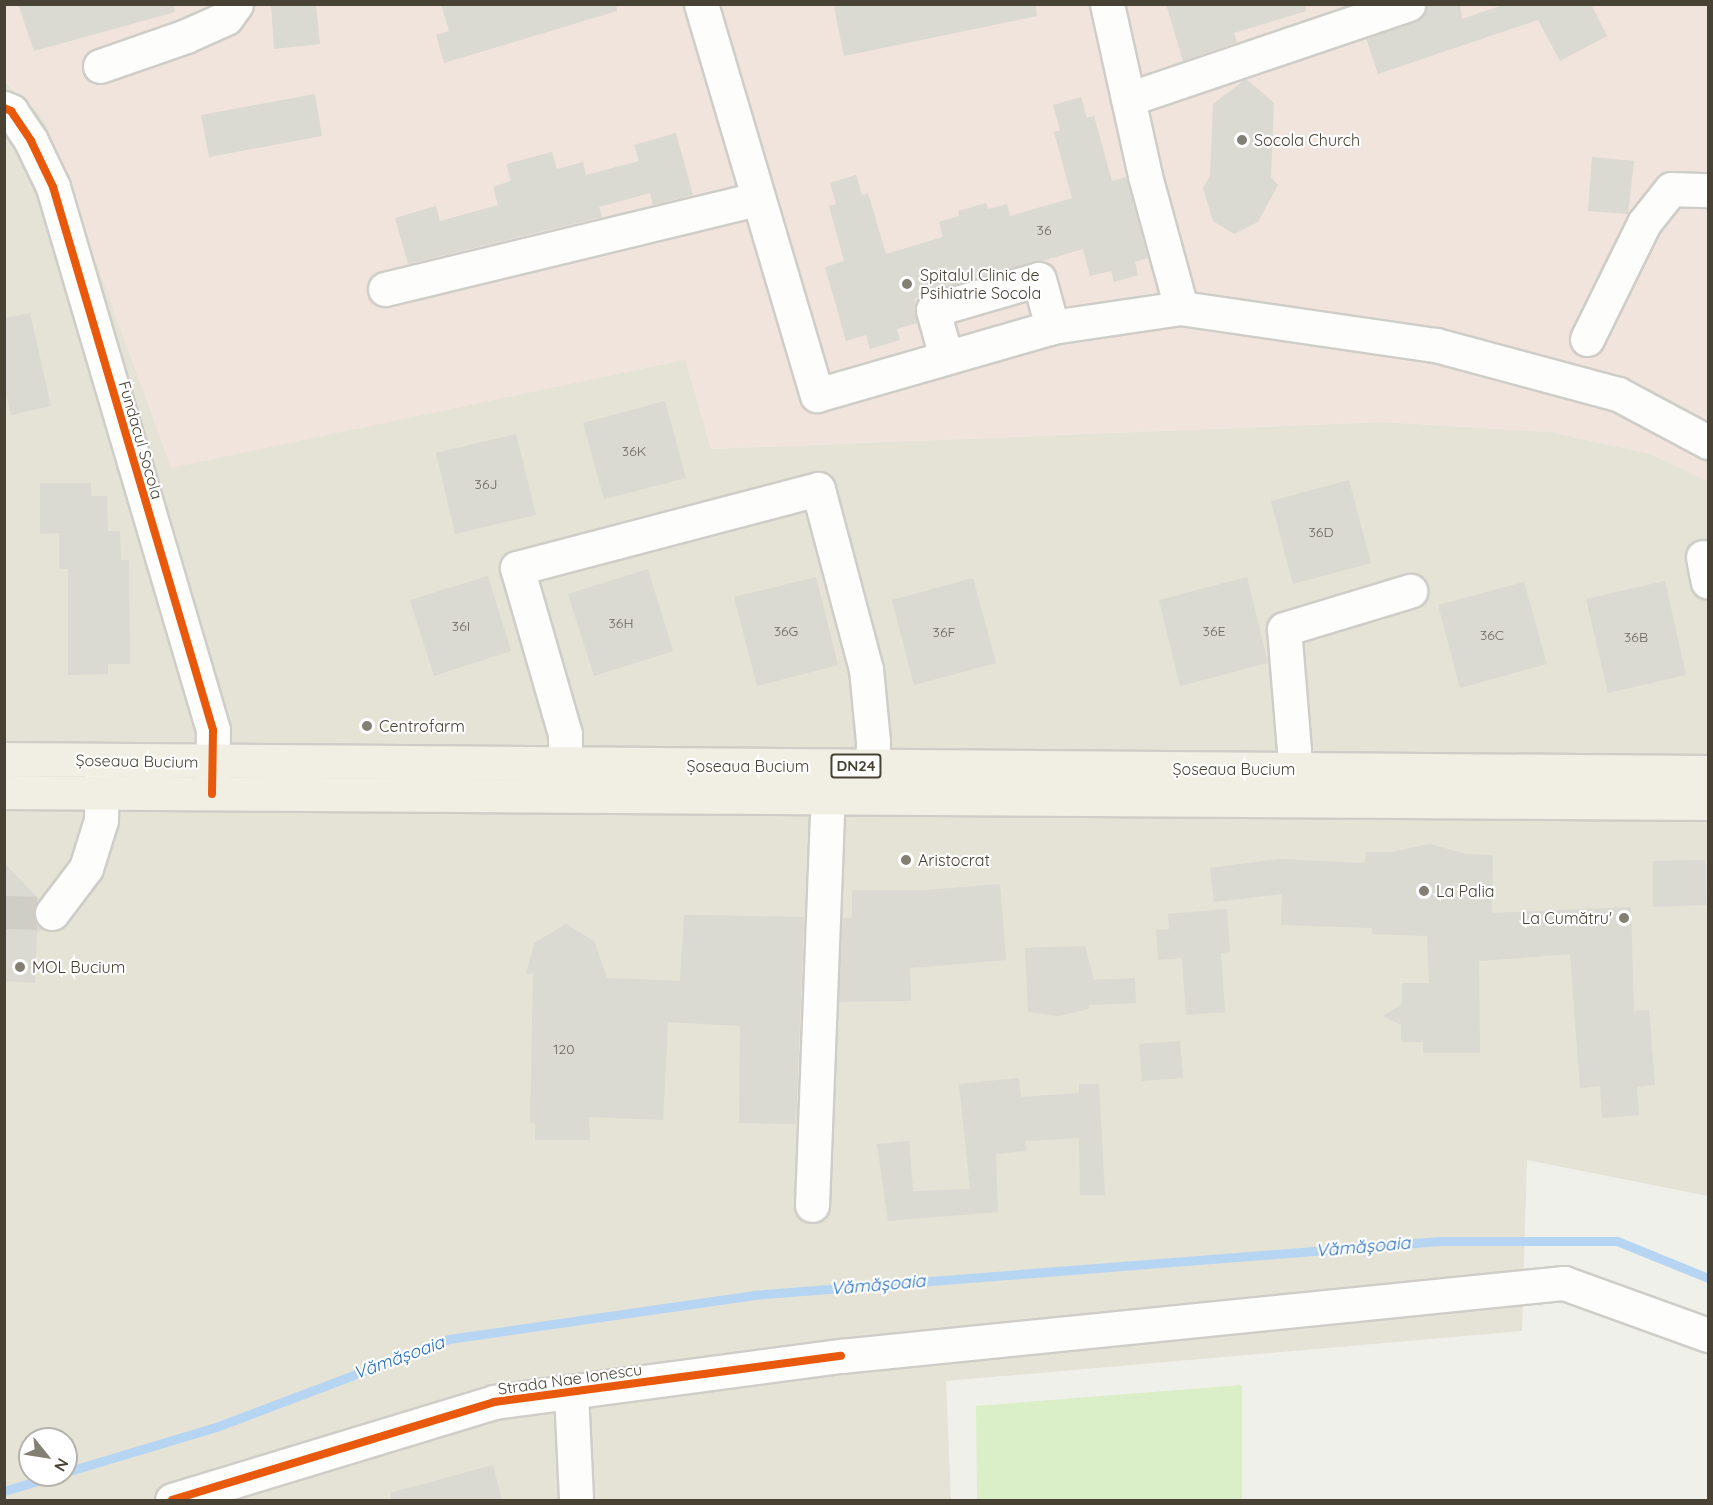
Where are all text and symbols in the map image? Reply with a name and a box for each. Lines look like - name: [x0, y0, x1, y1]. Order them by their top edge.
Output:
- place label: Socola Church: [1254, 130, 1360, 150]
- marker: Socola Church: [1235, 133, 1249, 147]
- house number: 36: [1037, 222, 1051, 238]
- place label: Spitalul Clinic de Psihiatrie Socola: [920, 265, 1041, 303]
- marker: Spitalul Clinic de Psihiatrie Socola: [898, 275, 916, 293]
- street label: Fundacul Socola: [115, 379, 167, 501]
- house number: 36K: [622, 443, 646, 459]
- house number: 36J: [475, 476, 497, 492]
- house number: 36D: [1309, 524, 1333, 540]
- house number: 36H: [609, 615, 633, 631]
- house number: 36I: [452, 618, 470, 634]
- house number: 36G: [774, 623, 798, 639]
- house number: 36E: [1203, 623, 1225, 639]
- house number: 36F: [933, 624, 955, 640]
- house number: 36C: [1480, 627, 1504, 643]
- house number: 36B: [1624, 629, 1648, 645]
- place label: Centrofarm: [379, 716, 465, 736]
- marker: Centrofarm: [360, 719, 374, 733]
- street label: Șoseaua Bucium: [75, 750, 199, 772]
- road number: DN24: [829, 754, 883, 778]
- street label: Șoseaua Bucium: [687, 756, 809, 776]
- street label: Șoseaua Bucium: [1173, 759, 1295, 779]
- place label: Aristocrat: [918, 850, 990, 870]
- marker: Aristocrat: [899, 853, 913, 867]
- place label: La Palia: [1436, 881, 1495, 901]
- marker: La Palia: [1417, 884, 1431, 898]
- place label: La Cumătru': [1522, 908, 1612, 928]
- marker: La Cumătru': [1617, 911, 1631, 925]
- place label: MOL Bucium: [32, 957, 125, 977]
- marker: MOL Bucium: [13, 960, 27, 974]
- house number: 120: [553, 1041, 575, 1057]
- water label: Vămășoaia: [1315, 1232, 1411, 1262]
- water label: Vămășoaia: [830, 1270, 926, 1300]
- water label: Vămășoaia: [351, 1332, 447, 1384]
- street label: Strada Nae Ionescu: [497, 1359, 643, 1399]
- north arrow: [18, 1427, 78, 1487]
- text: N: [50, 1455, 73, 1475]

